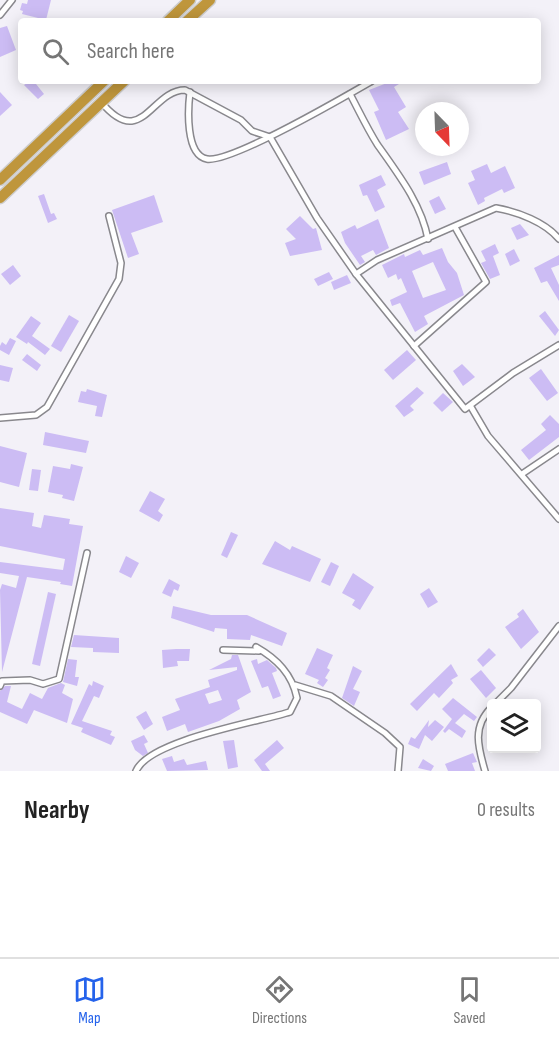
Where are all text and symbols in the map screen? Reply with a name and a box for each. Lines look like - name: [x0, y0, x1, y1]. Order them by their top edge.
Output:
- search box: [18, 18, 541, 84]
- icon: search: [39, 35, 72, 68]
- text: Search here: [87, 38, 174, 65]
- north arrow: [415, 102, 469, 156]
- map controls: [487, 699, 541, 753]
- button: layers: [487, 699, 541, 753]
- text: Nearby: [24, 795, 90, 826]
- text: 0 results: [477, 798, 535, 822]
- tab: Map: [73, 973, 106, 1028]
- tab: Directions: [252, 973, 307, 1028]
- tab: Saved: [453, 973, 486, 1028]

